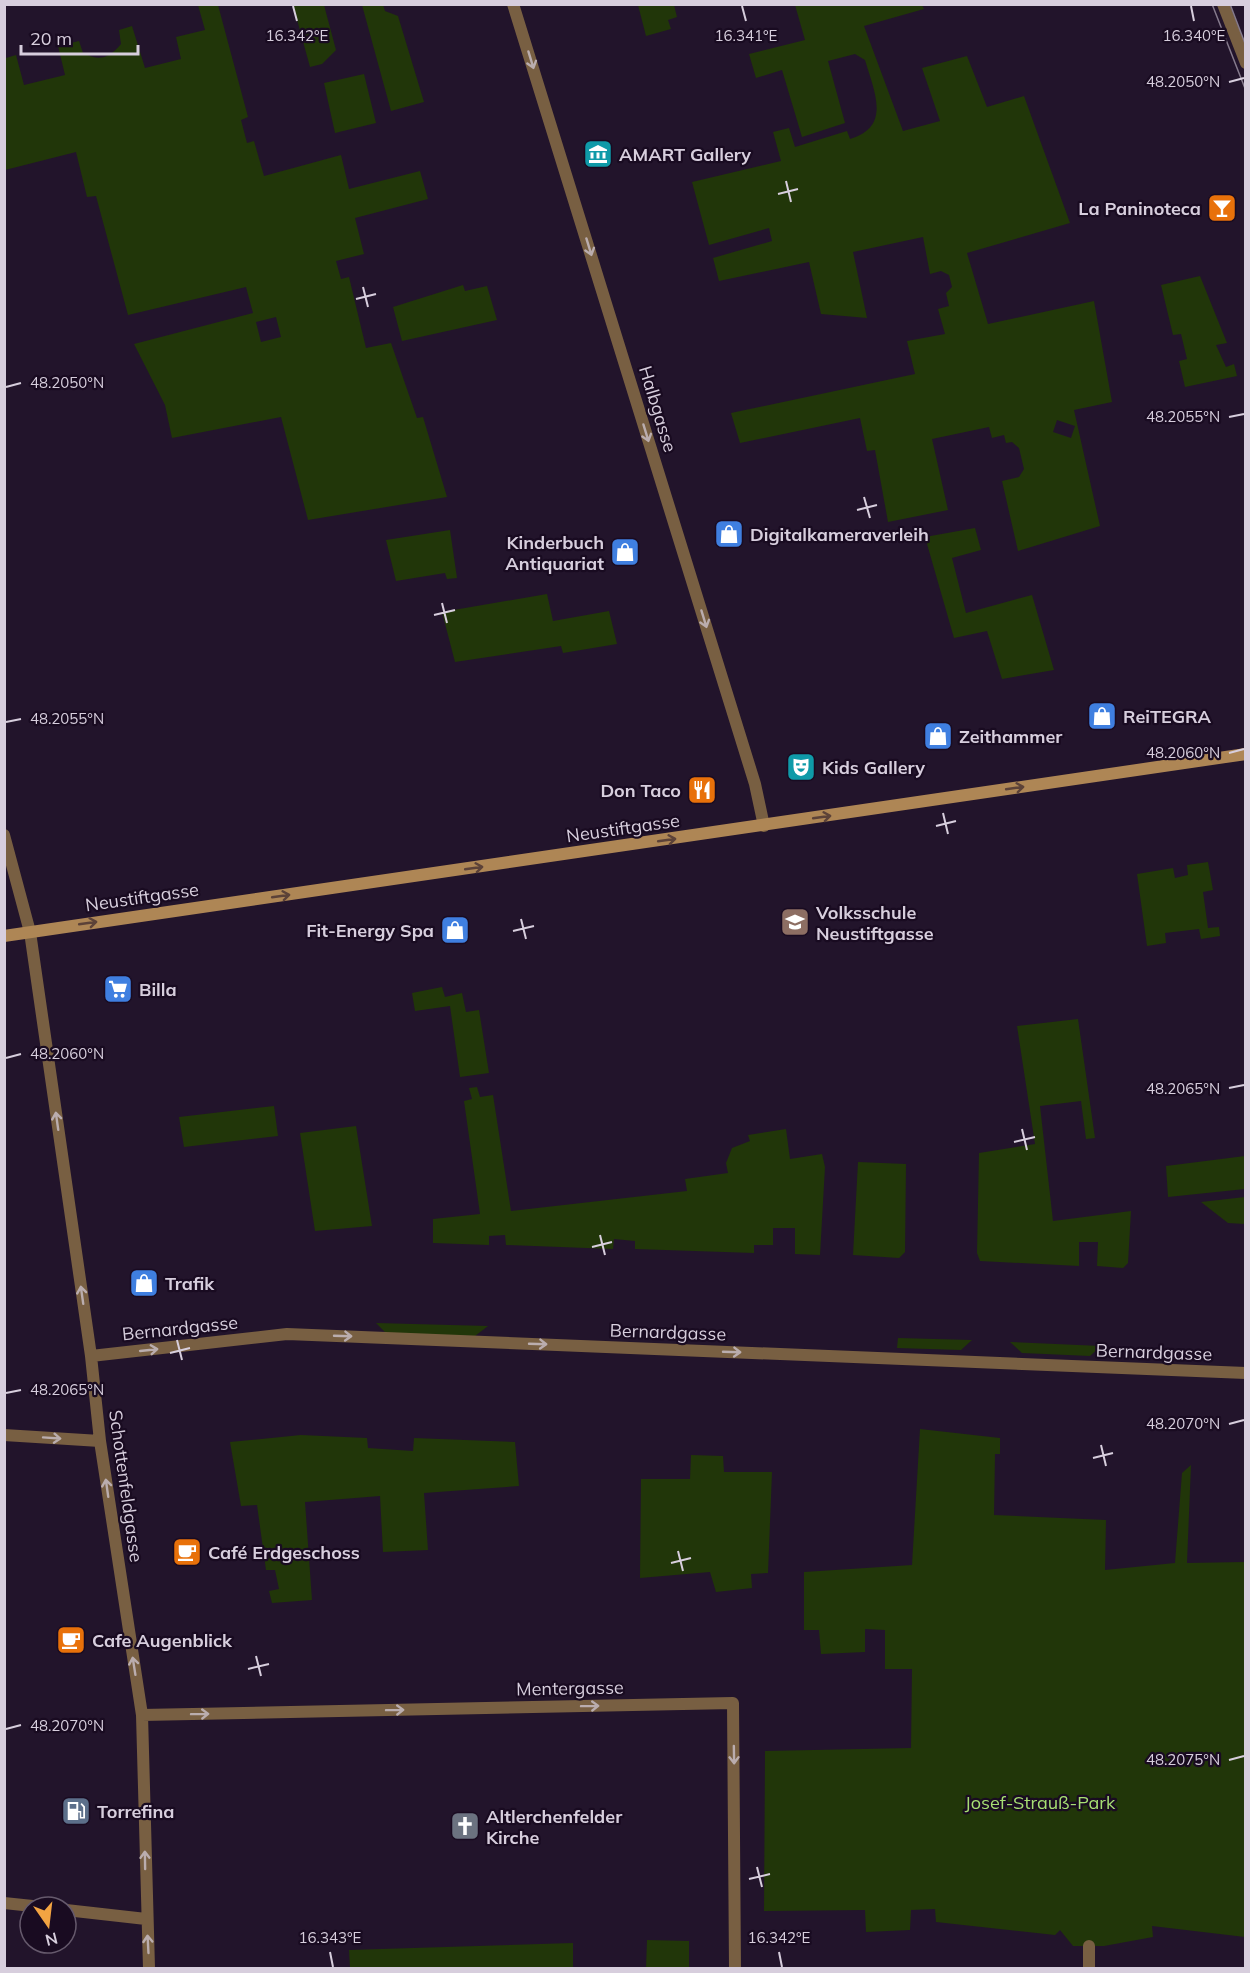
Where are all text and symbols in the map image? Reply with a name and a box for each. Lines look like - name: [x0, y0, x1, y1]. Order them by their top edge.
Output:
- scale bar: [21, 18, 138, 56]
- text: 16.342°E: [266, 26, 329, 45]
- text: 16.341°E: [715, 26, 778, 45]
- text: 16.340°E: [1163, 26, 1226, 45]
- text: 20 m: [30, 27, 72, 50]
- one-way arrow: [526, 50, 537, 69]
- text: 48.2050°N: [1146, 72, 1220, 91]
- museum icon: AMART Gallery: [582, 138, 614, 170]
- place label: AMART Gallery: [619, 143, 751, 166]
- bar icon: La Paninoteca: [1206, 192, 1238, 224]
- place label: La Paninoteca: [1078, 197, 1201, 220]
- one-way arrow: [584, 237, 595, 256]
- street label: Halbgasse: [634, 363, 682, 455]
- text: 48.2050°N: [30, 373, 104, 392]
- text: 48.2055°N: [1146, 407, 1220, 426]
- one-way arrow: [641, 423, 652, 442]
- shop icon: Digitalkameraverleih: [713, 518, 745, 550]
- place label: Digitalkameraverleih: [750, 523, 929, 546]
- place label: Kinderbuch Antiquariat: [505, 531, 604, 575]
- shop icon: Kinderbuch Antiquariat: [609, 536, 641, 568]
- one-way arrow: [699, 609, 710, 628]
- shop icon: ReiTEGRA: [1086, 700, 1118, 732]
- place label: ReiTEGRA: [1123, 705, 1212, 728]
- text: 48.2055°N: [30, 709, 104, 728]
- shop icon: Zeithammer: [922, 720, 954, 752]
- place label: Zeithammer: [959, 725, 1063, 748]
- text: 48.2060°N: [1146, 743, 1220, 762]
- theatre icon: Kids Gallery: [785, 751, 817, 783]
- place label: Kids Gallery: [822, 756, 925, 779]
- restaurant icon: Don Taco: [686, 774, 718, 806]
- place label: Don Taco: [600, 779, 681, 802]
- one-way arrow: [1005, 783, 1024, 794]
- street label: Neustiftgasse: [565, 809, 681, 847]
- one-way arrow: [812, 812, 831, 823]
- one-way arrow: [657, 834, 676, 845]
- one-way arrow: [464, 862, 483, 873]
- street label: Neustiftgasse: [84, 878, 200, 916]
- one-way arrow: [271, 890, 290, 901]
- place label: Volksschule Neustiftgasse: [815, 901, 934, 945]
- school or university icon: Volksschule Neustiftgasse: [779, 906, 811, 938]
- shop icon: Fit-Energy Spa: [439, 914, 471, 946]
- one-way arrow: [78, 918, 97, 929]
- place label: Fit-Energy Spa: [306, 919, 434, 942]
- supermarket icon: Billa: [102, 973, 134, 1005]
- place label: Billa: [139, 978, 177, 1001]
- text: 48.2060°N: [30, 1044, 104, 1063]
- text: 48.2065°N: [1146, 1079, 1220, 1098]
- one-way arrow: [52, 1112, 63, 1132]
- shop icon: Trafik: [128, 1267, 160, 1299]
- place label: Trafik: [165, 1272, 215, 1295]
- one-way arrow: [76, 1285, 87, 1305]
- street label: Bernardgasse: [121, 1310, 239, 1346]
- street label: Bernardgasse: [609, 1318, 727, 1346]
- one-way arrow: [332, 1331, 352, 1342]
- street label: Bernardgasse: [1095, 1338, 1213, 1366]
- one-way arrow: [527, 1339, 547, 1350]
- one-way arrow: [138, 1344, 158, 1355]
- one-way arrow: [722, 1347, 742, 1358]
- text: 48.2065°N: [30, 1380, 104, 1399]
- street label: Schottenfeldgasse: [104, 1408, 148, 1564]
- text: 48.2070°N: [1146, 1414, 1220, 1433]
- one-way arrow: [42, 1433, 62, 1444]
- one-way arrow: [101, 1479, 112, 1499]
- cafe icon: Café Erdgeschoss: [171, 1536, 203, 1568]
- place label: Café Erdgeschoss: [208, 1541, 360, 1564]
- cafe icon: Cafe Augenblick: [55, 1624, 87, 1656]
- place label: Cafe Augenblick: [92, 1629, 233, 1652]
- one-way arrow: [129, 1657, 140, 1676]
- street label: Mentergasse: [516, 1676, 624, 1700]
- one-way arrow: [580, 1700, 600, 1711]
- one-way arrow: [385, 1704, 405, 1715]
- one-way arrow: [190, 1708, 210, 1719]
- text: 48.2070°N: [30, 1716, 104, 1735]
- one-way arrow: [728, 1744, 740, 1764]
- text: 48.2075°N: [1146, 1750, 1220, 1769]
- park label: Josef-Strauß-Park: [965, 1791, 1116, 1814]
- fuel station icon: Torrefina: [60, 1795, 92, 1827]
- place label: Torrefina: [97, 1800, 175, 1823]
- place label: Altlerchenfelder Kirche: [486, 1805, 623, 1849]
- church icon: Altlerchenfelder Kirche: [449, 1810, 481, 1842]
- one-way arrow: [139, 1851, 151, 1871]
- north arrow: [18, 1895, 78, 1955]
- text: N: [43, 1928, 60, 1951]
- text: 16.343°E: [299, 1928, 362, 1947]
- text: 16.342°E: [748, 1928, 811, 1947]
- one-way arrow: [142, 1934, 153, 1954]

